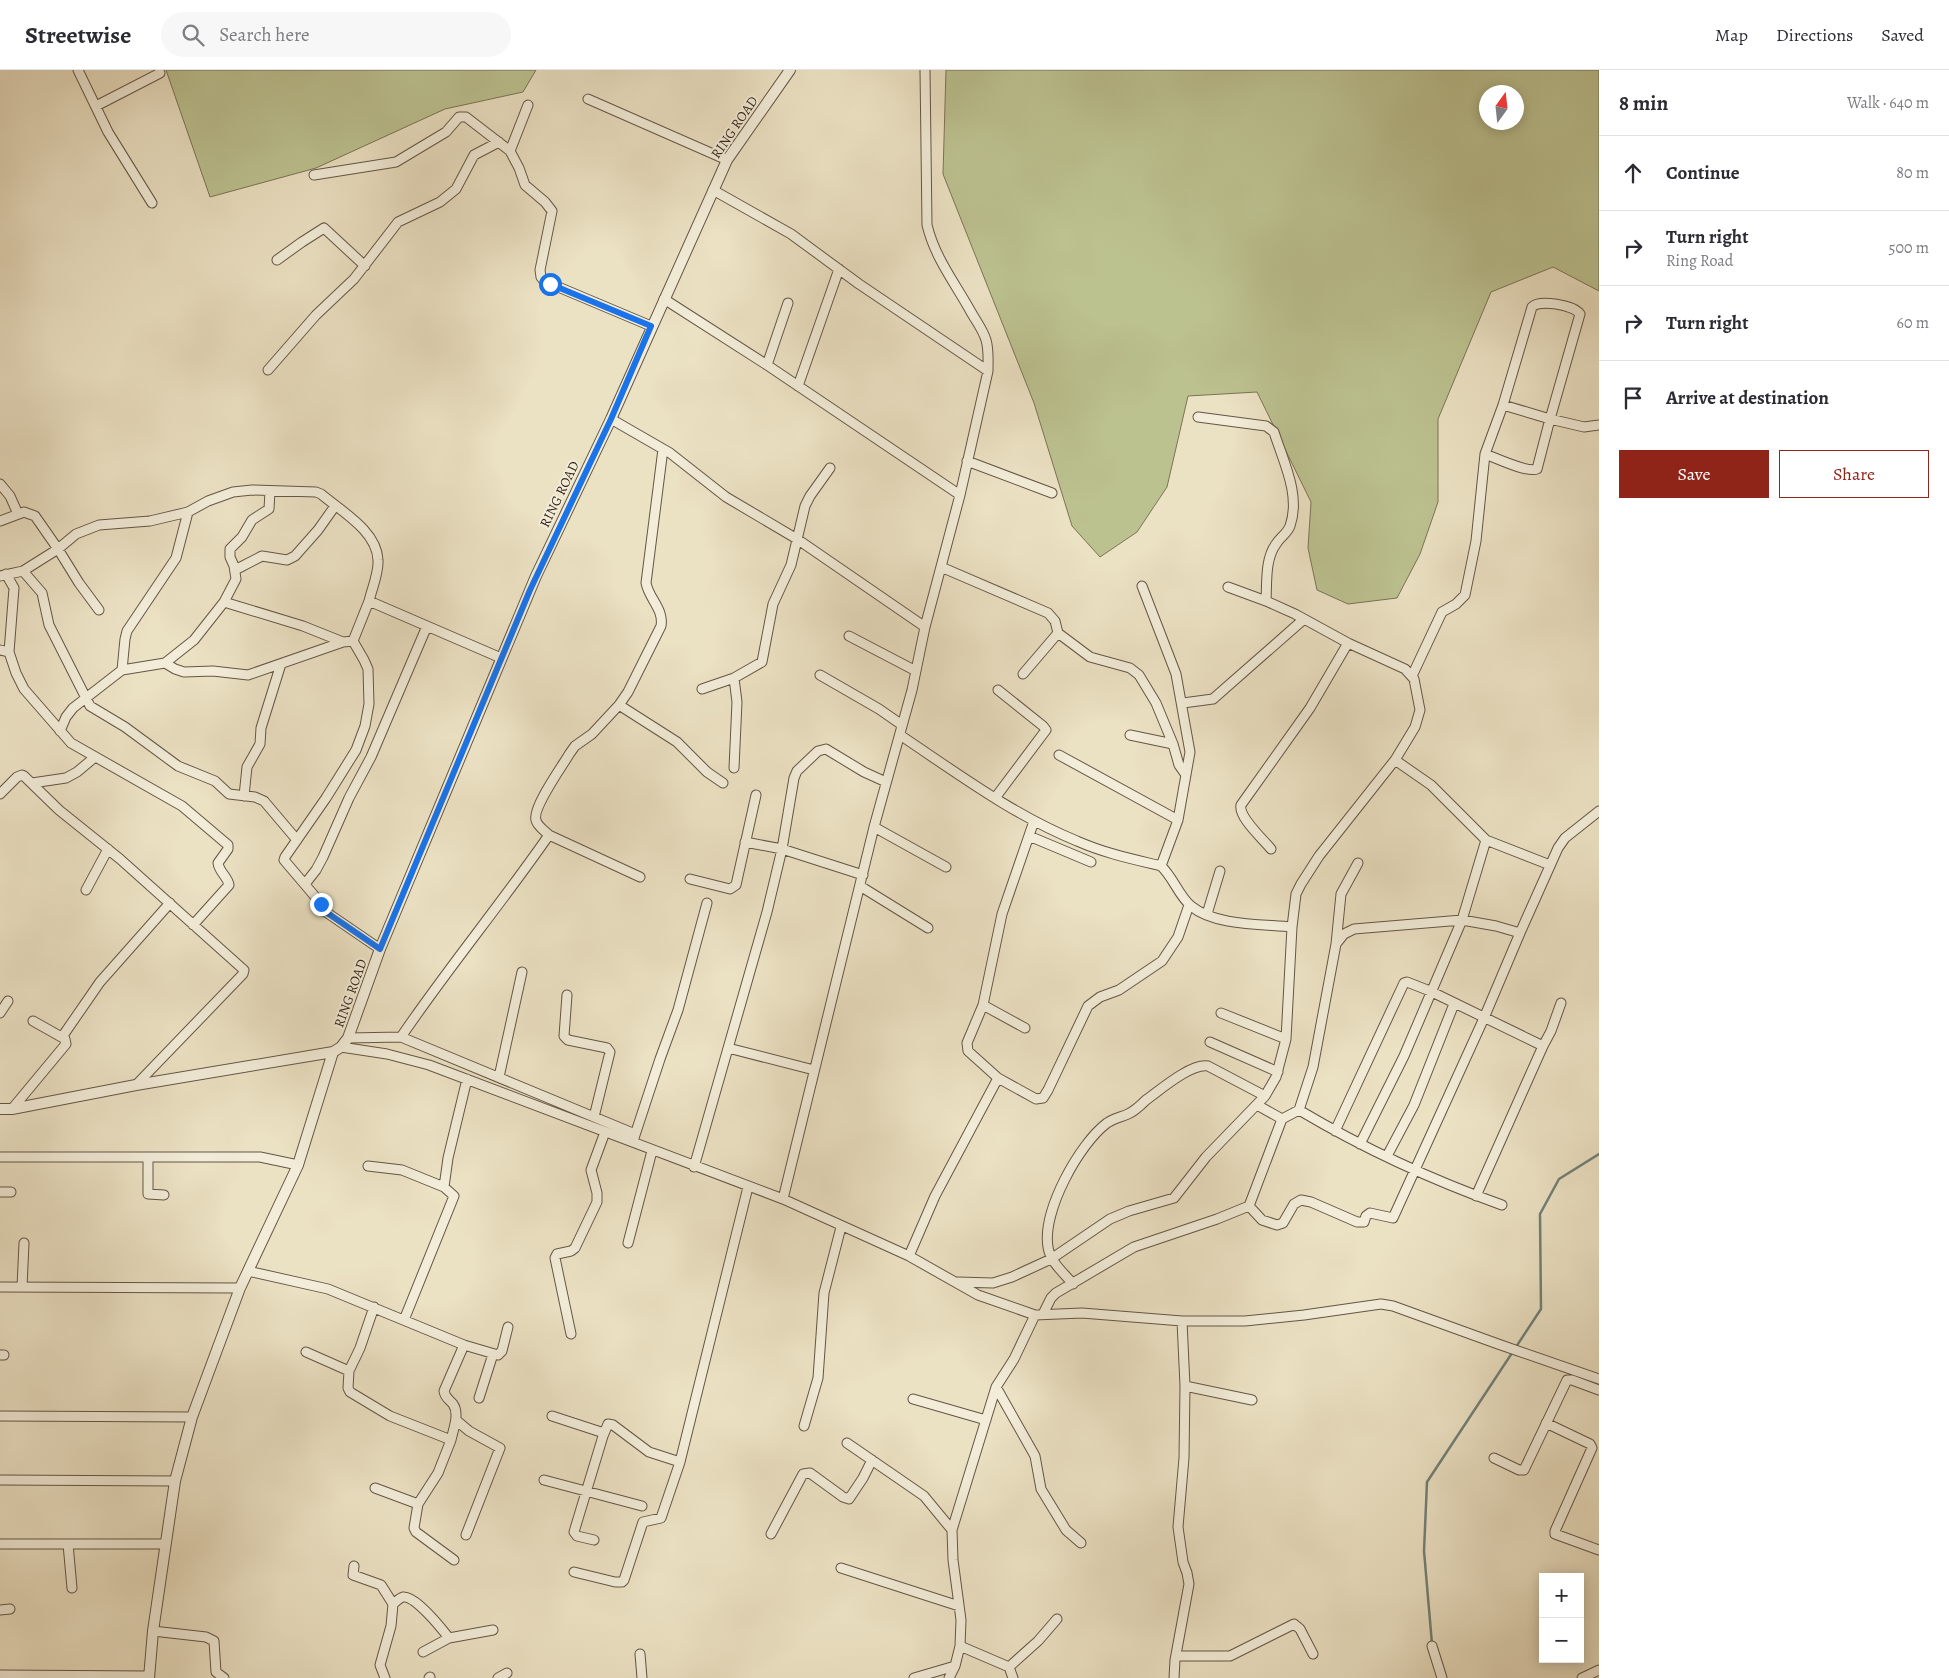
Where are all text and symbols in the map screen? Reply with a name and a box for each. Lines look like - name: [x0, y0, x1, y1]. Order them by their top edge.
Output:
- search box: [161, 12, 511, 57]
- text: Streetwise: [25, 19, 131, 51]
- icon: search: [179, 21, 207, 49]
- text: Search here: [219, 22, 310, 48]
- text: Map: [1715, 23, 1748, 47]
- text: Directions: [1776, 23, 1853, 47]
- text: Saved: [1881, 23, 1924, 47]
- north arrow: [1479, 85, 1524, 130]
- text: 8 min: [1619, 89, 1668, 117]
- street label: RING ROAD: [706, 92, 762, 162]
- text: Walk · 640 m: [1847, 92, 1929, 114]
- icon: ahead: [1619, 159, 1647, 187]
- text: Continue: [1666, 160, 1740, 186]
- text: 80 m: [1896, 162, 1929, 184]
- text: Turn right: [1666, 224, 1748, 250]
- icon: right: [1619, 234, 1647, 262]
- text: 500 m: [1889, 237, 1929, 259]
- text: Ring Road: [1666, 250, 1733, 272]
- route start: [539, 273, 562, 296]
- icon: right: [1619, 309, 1647, 337]
- text: Turn right: [1666, 310, 1748, 336]
- text: 60 m: [1897, 312, 1929, 334]
- icon: arrive: [1619, 384, 1647, 412]
- text: Arrive at destination: [1666, 385, 1829, 411]
- button: Save: [1619, 450, 1769, 498]
- button: Share: [1779, 450, 1929, 498]
- street label: RING ROAD: [535, 458, 584, 531]
- route end: [310, 893, 333, 916]
- street label: RING ROAD: [329, 956, 372, 1030]
- map controls: [1539, 1573, 1584, 1663]
- button: +: [1539, 1573, 1584, 1618]
- button: −: [1539, 1618, 1584, 1663]

